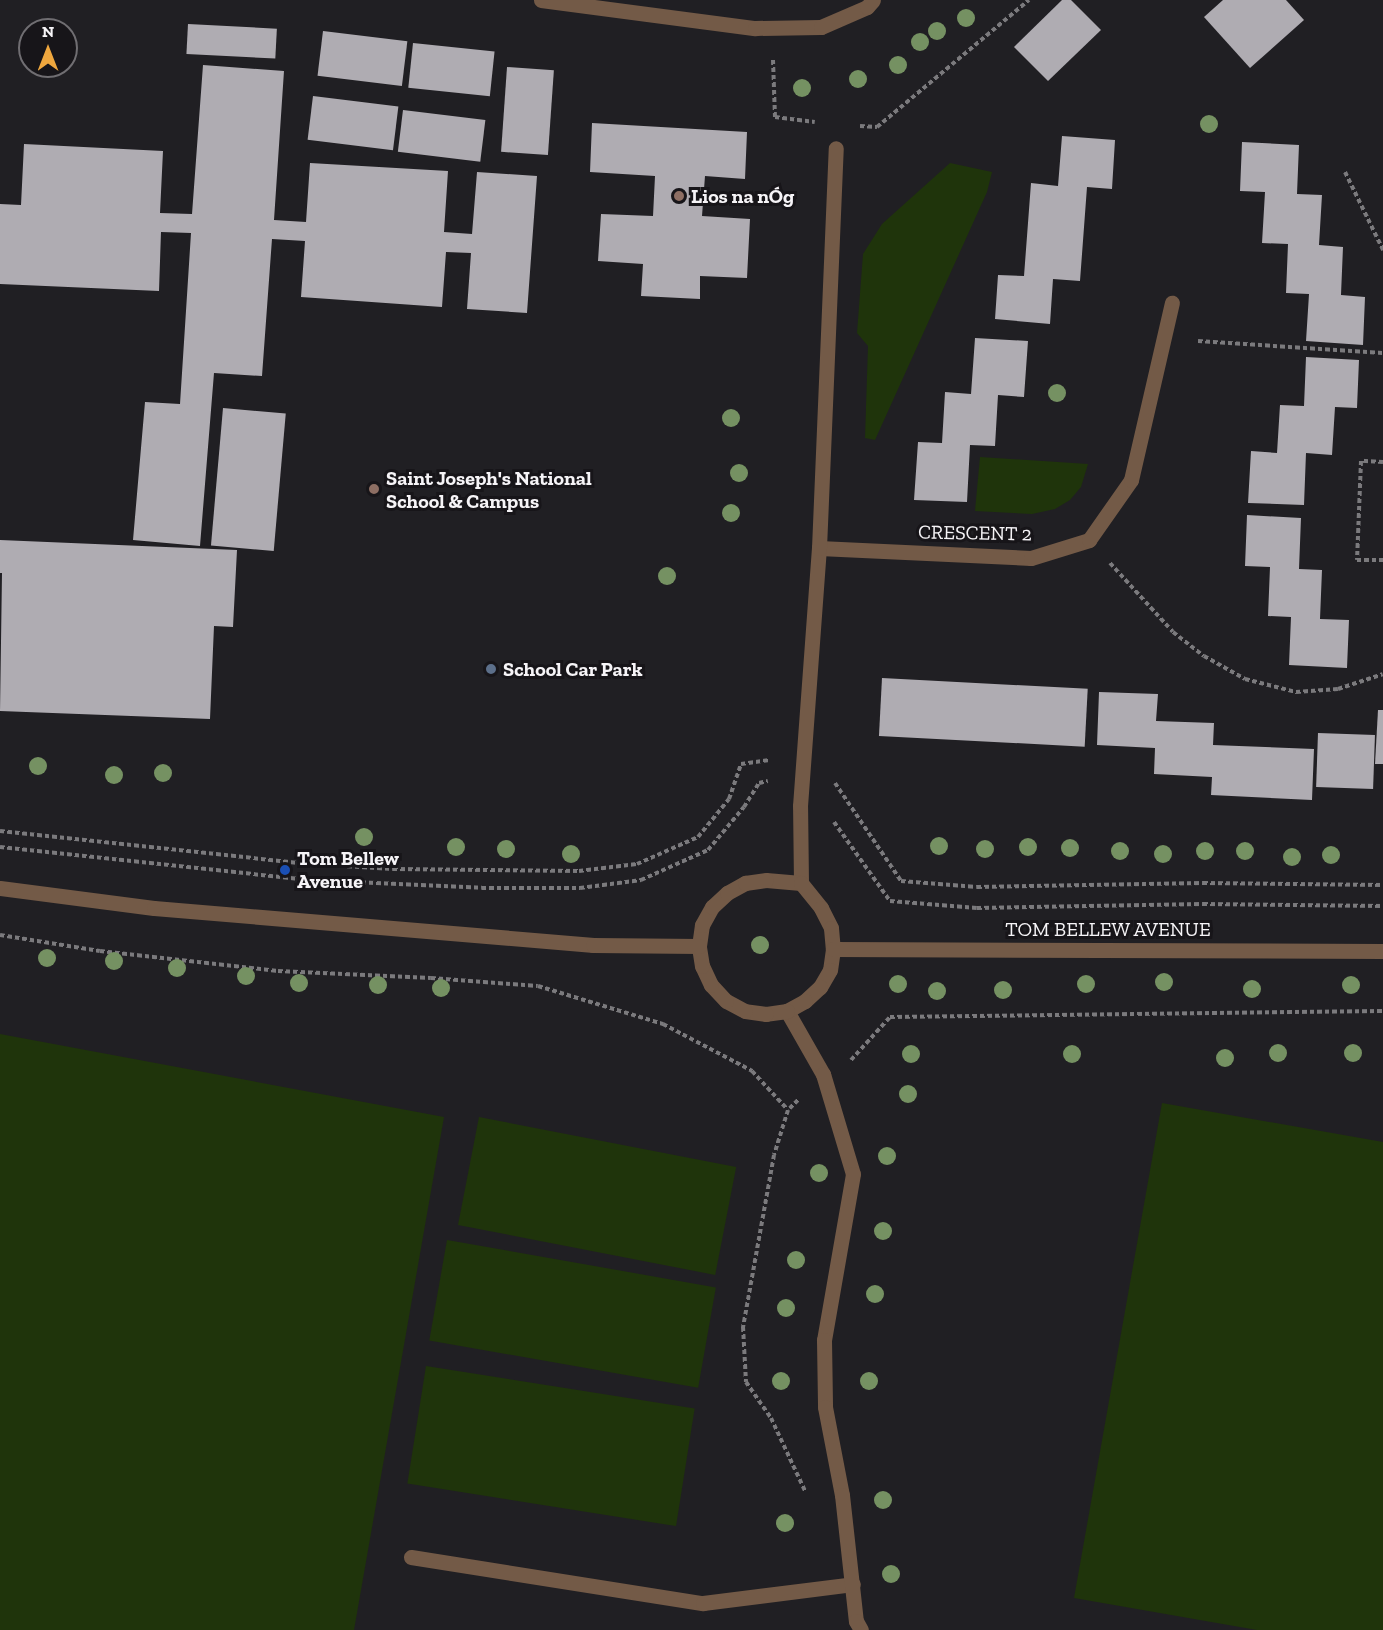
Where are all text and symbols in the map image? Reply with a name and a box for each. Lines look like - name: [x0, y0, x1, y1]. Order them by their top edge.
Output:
- north arrow: [18, 18, 78, 78]
- text: N: [42, 22, 54, 41]
- place label: Lios na nÓg: [691, 184, 794, 208]
- marker: Lios na nÓg: [672, 189, 686, 203]
- place label: Saint Joseph's National School & Campus: [386, 466, 592, 513]
- marker: Saint Joseph's National School & Campus: [367, 482, 381, 496]
- street label: CRESCENT 2: [918, 520, 1032, 546]
- place label: School Car Park: [503, 657, 643, 681]
- marker: School Car Park: [484, 662, 498, 676]
- place label: Tom Bellew Avenue: [297, 846, 399, 893]
- marker: Tom Bellew Avenue: [278, 863, 292, 877]
- street label: TOM BELLEW AVENUE: [1005, 917, 1211, 941]

